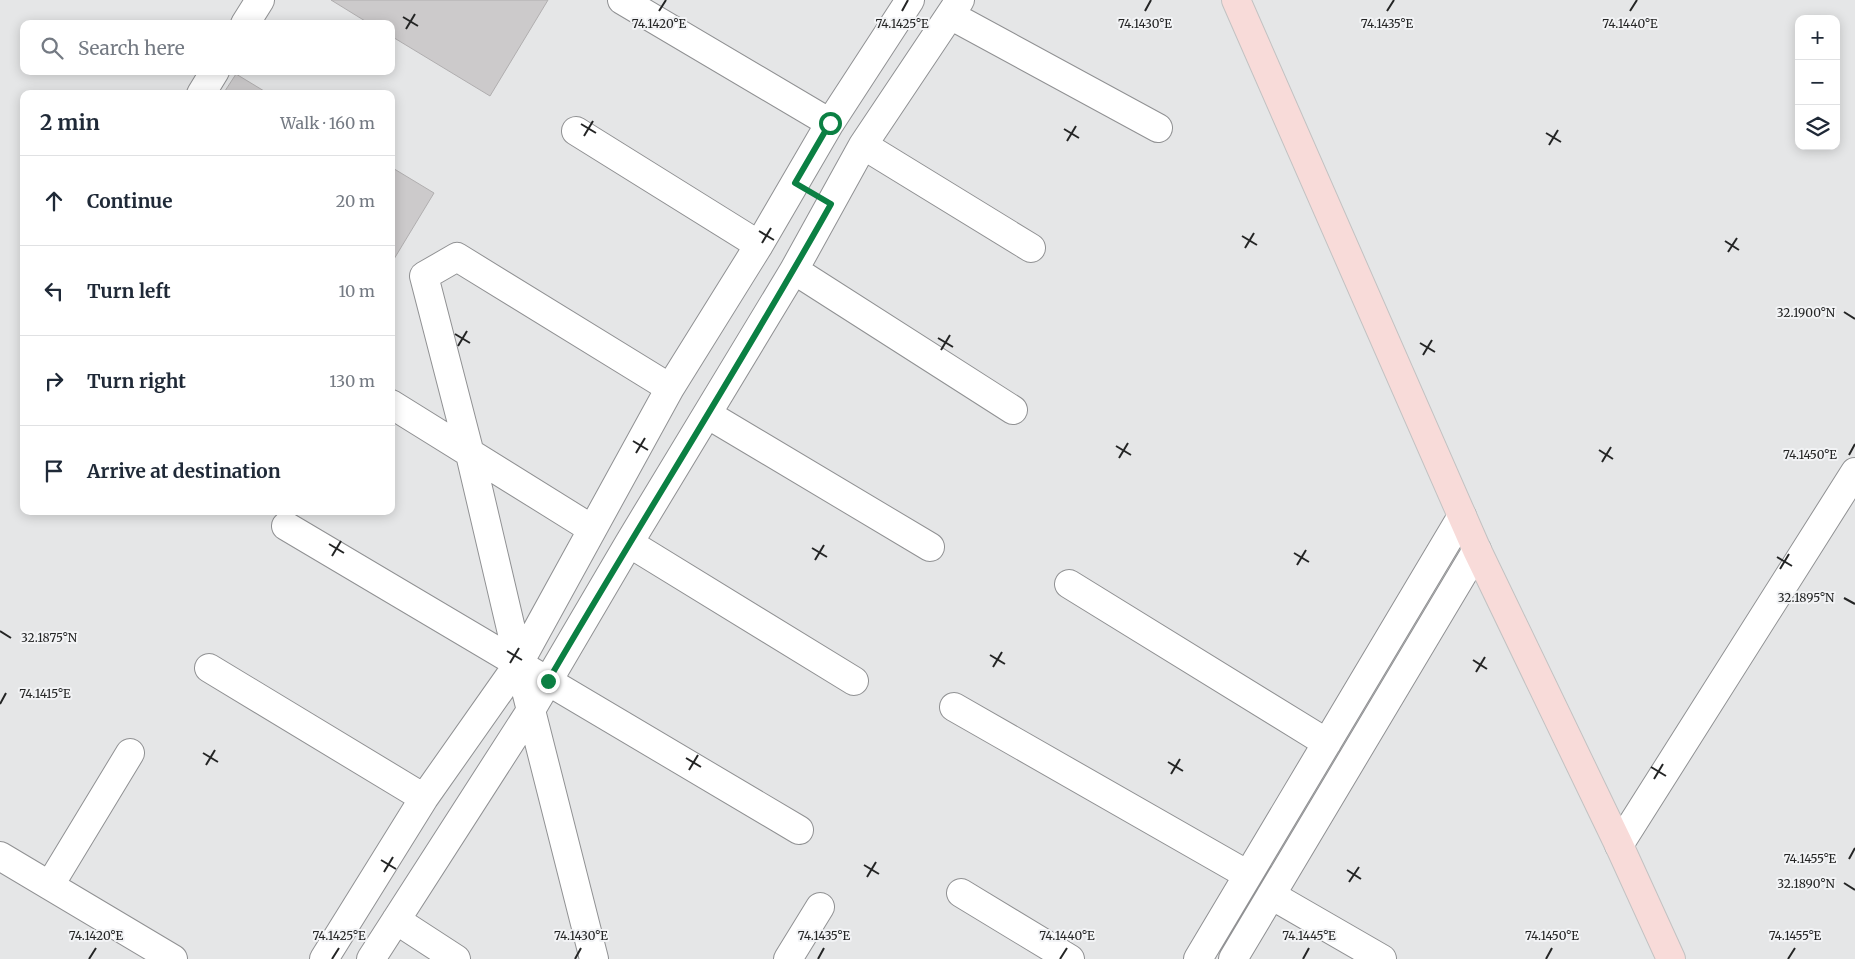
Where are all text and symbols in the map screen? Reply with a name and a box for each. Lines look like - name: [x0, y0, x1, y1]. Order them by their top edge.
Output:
- map controls: [1795, 15, 1840, 150]
- button: +: [1795, 15, 1840, 60]
- text: 74.1420°E: [632, 16, 687, 31]
- text: 74.1425°E: [875, 16, 929, 31]
- text: 74.1430°E: [1118, 16, 1172, 31]
- text: 74.1435°E: [1361, 16, 1414, 31]
- text: 74.1440°E: [1602, 16, 1658, 31]
- search box: [20, 20, 395, 75]
- icon: search: [38, 34, 66, 62]
- text: Search here: [78, 36, 185, 60]
- button: −: [1795, 60, 1840, 105]
- button: layers: [1795, 105, 1840, 150]
- text: 2 min: [40, 109, 100, 136]
- route start: [819, 112, 842, 135]
- text: Walk · 160 m: [280, 113, 375, 133]
- icon: ahead: [40, 187, 68, 215]
- text: Continue: [87, 189, 173, 213]
- text: 20 m: [336, 191, 375, 211]
- icon: left: [40, 277, 68, 305]
- text: Turn left: [87, 279, 171, 303]
- text: 10 m: [338, 281, 375, 301]
- text: 32.1900°N: [1777, 305, 1836, 320]
- icon: right: [40, 367, 68, 395]
- text: Turn right: [87, 369, 186, 393]
- text: 130 m: [329, 371, 375, 391]
- text: 74.1450°E: [1783, 447, 1837, 462]
- icon: arrive: [40, 457, 68, 485]
- text: Arrive at destination: [87, 459, 281, 483]
- text: 32.1895°N: [1778, 590, 1835, 605]
- text: 32.1875°N: [21, 630, 78, 645]
- route end: [537, 670, 560, 693]
- text: 74.1415°E: [19, 686, 71, 701]
- text: 74.1455°E: [1784, 851, 1837, 866]
- text: 32.1890°N: [1777, 876, 1836, 891]
- text: 74.1420°E: [69, 928, 124, 943]
- text: 74.1425°E: [312, 928, 366, 943]
- text: 74.1430°E: [554, 928, 608, 943]
- text: 74.1435°E: [798, 928, 851, 943]
- text: 74.1440°E: [1039, 928, 1095, 943]
- text: 74.1445°E: [1282, 928, 1336, 943]
- text: 74.1450°E: [1525, 928, 1579, 943]
- text: 74.1455°E: [1769, 928, 1822, 943]

